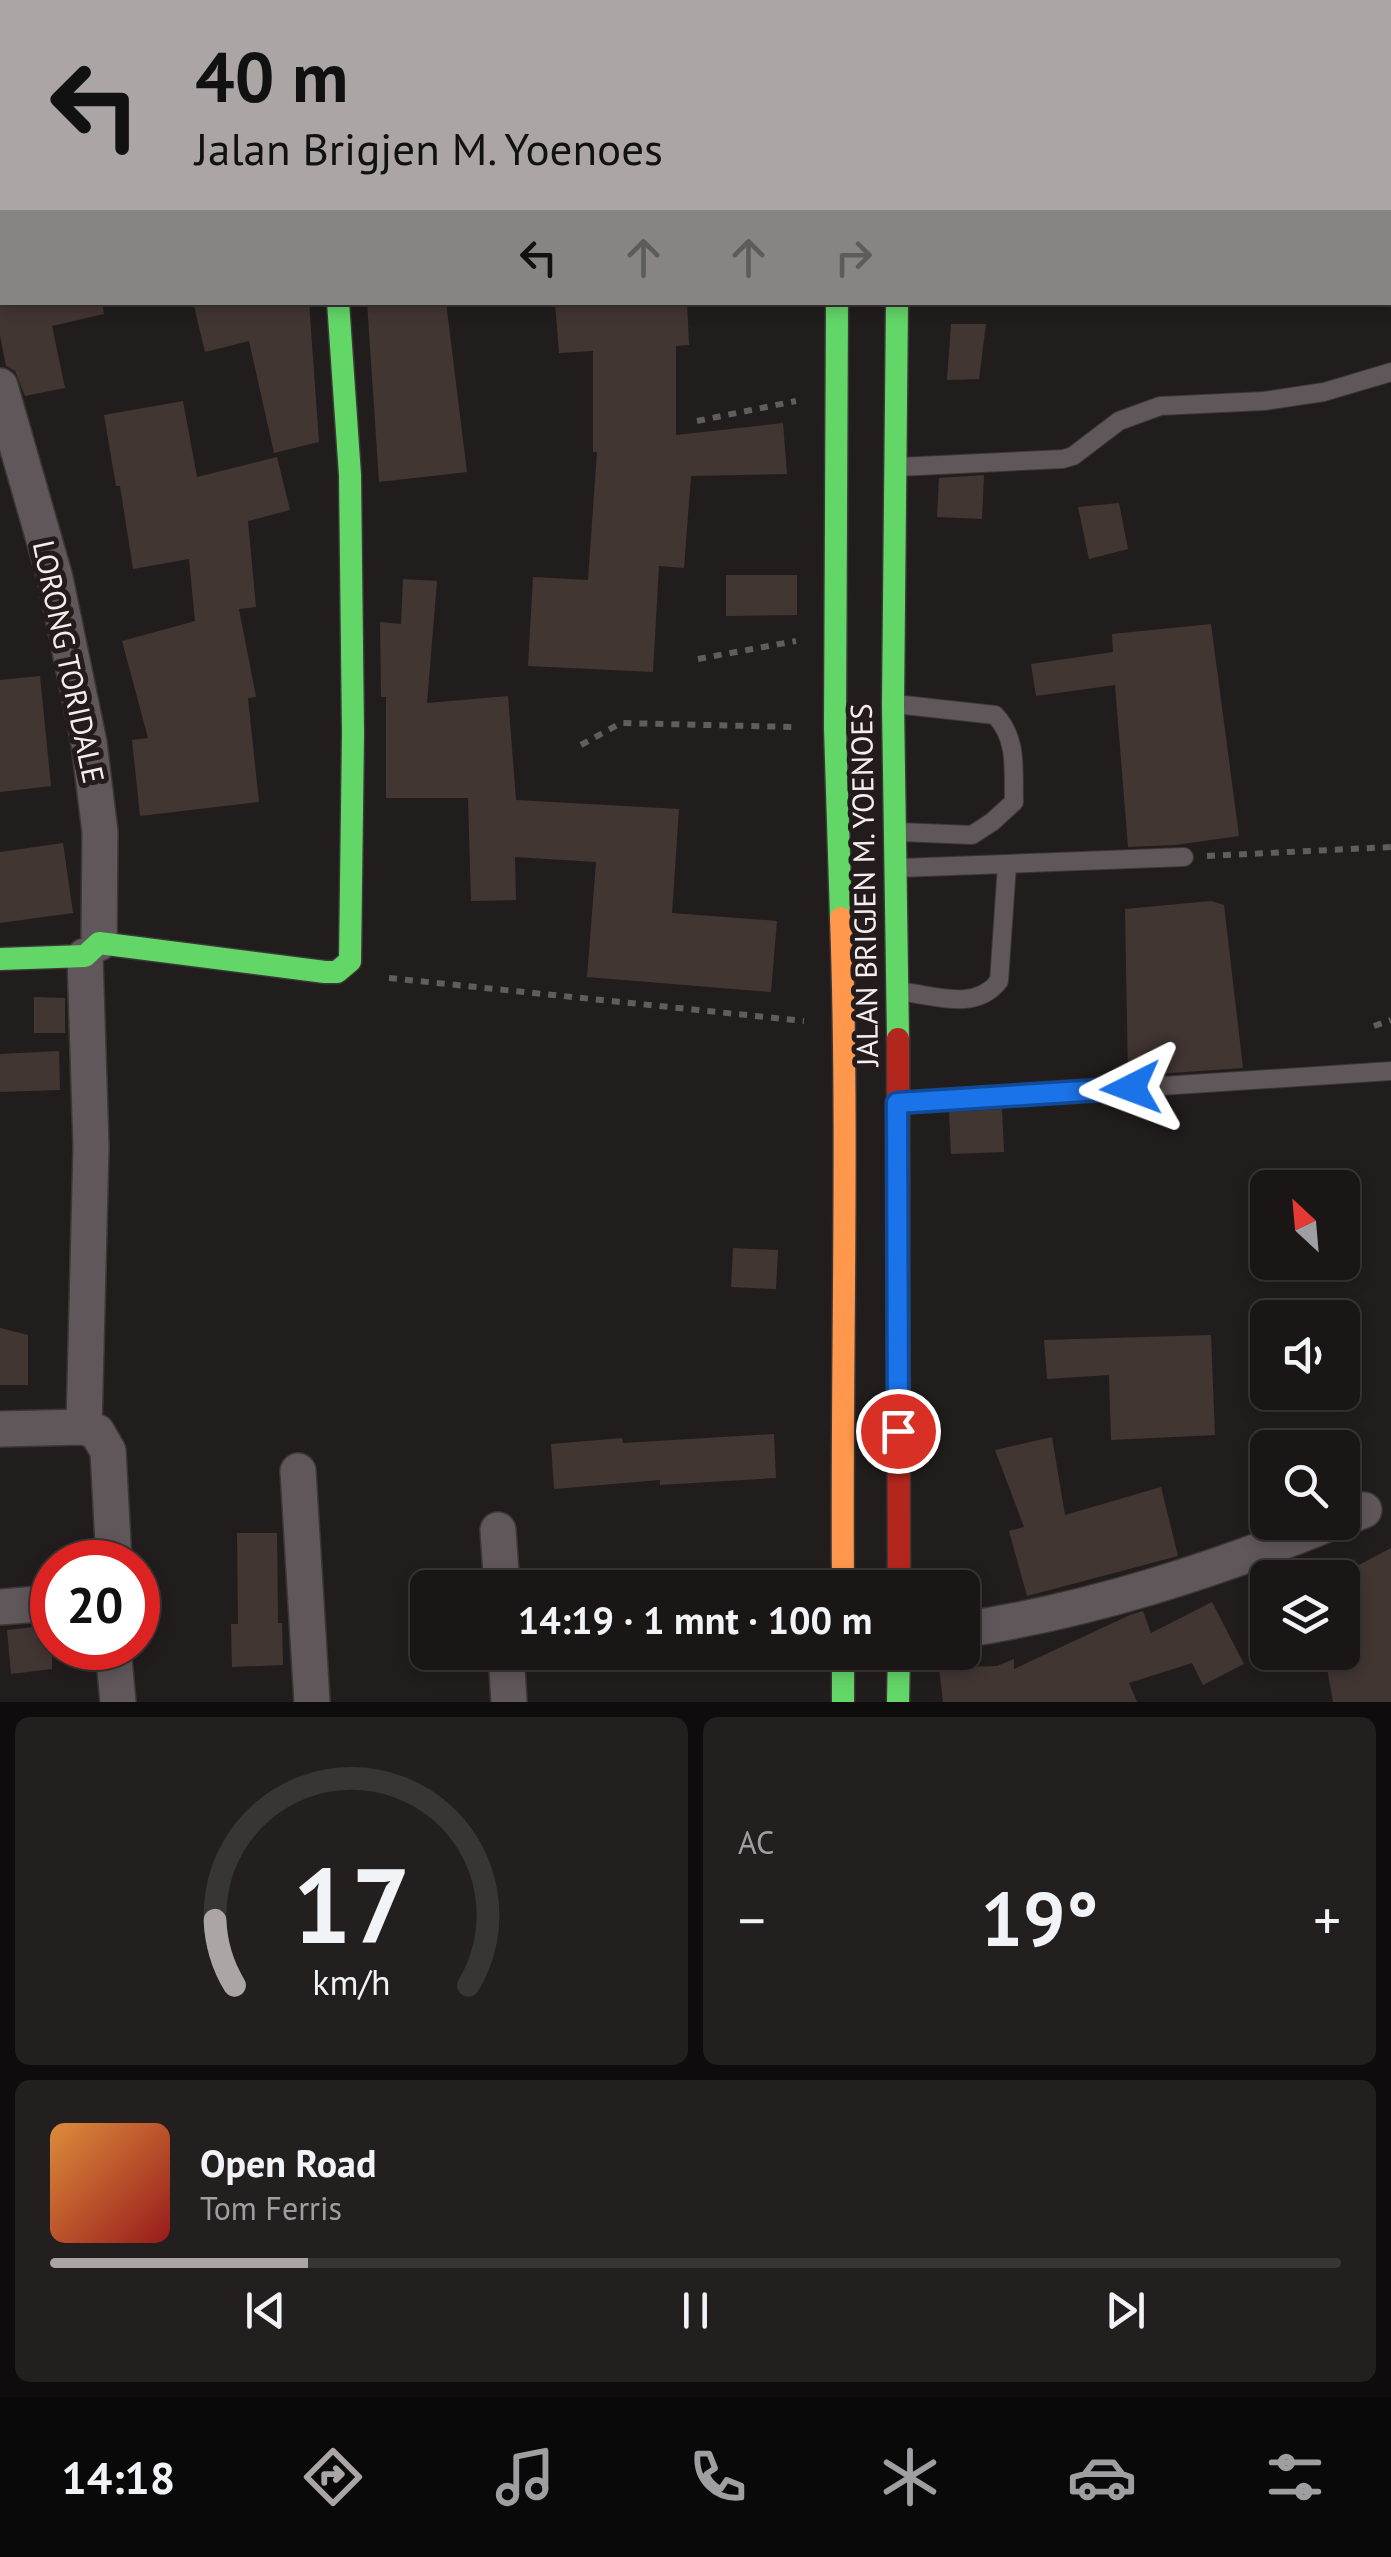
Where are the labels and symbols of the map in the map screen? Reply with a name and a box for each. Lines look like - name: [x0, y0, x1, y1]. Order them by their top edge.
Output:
- street label: LORONG TORIDALE: [25, 537, 114, 787]
- street label: JALAN BRIGJEN M. YOENOES: [841, 703, 886, 1069]
- position arrow: [1079, 1036, 1183, 1140]
- north arrow: [1250, 1170, 1360, 1280]
- pin: [856, 1389, 941, 1474]
- speed limit sign: 20: [30, 1540, 160, 1670]

